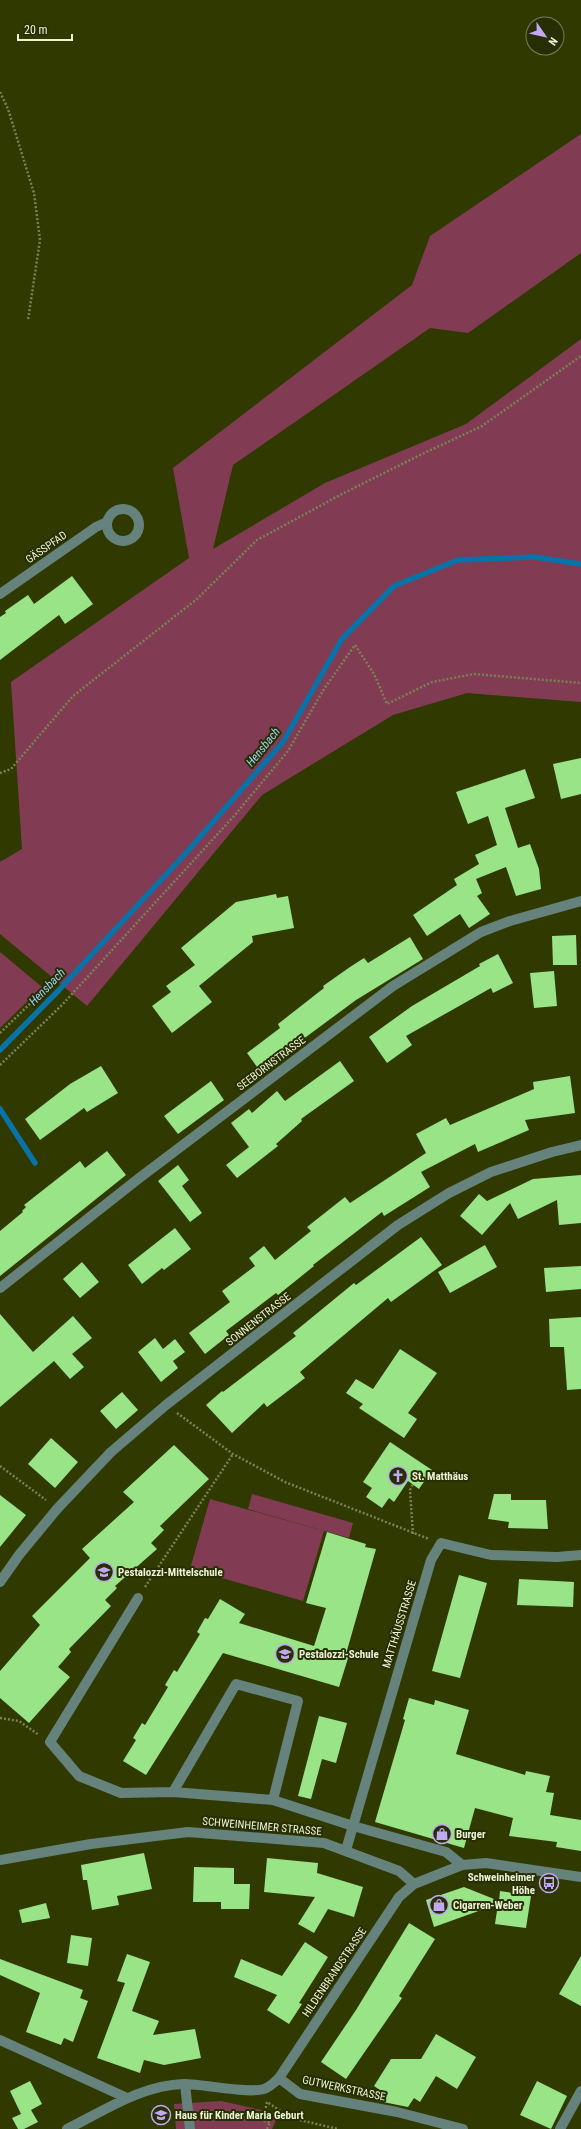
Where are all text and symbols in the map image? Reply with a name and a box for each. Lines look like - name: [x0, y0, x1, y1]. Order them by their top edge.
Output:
- scale bar: [18, 16, 72, 42]
- north arrow: [525, 16, 565, 56]
- text: 20 m: [24, 23, 48, 37]
- text: N: [545, 35, 560, 48]
- street label: GÄSSPFAD: [23, 529, 69, 566]
- water label: Hensbach: [243, 724, 283, 769]
- water label: Hensbach: [26, 965, 68, 1008]
- street label: SEEBORNSTRASSE: [234, 1033, 309, 1093]
- street label: SONNENSTRASSE: [223, 1290, 294, 1349]
- church icon: St. Matthäus: [387, 1465, 409, 1487]
- place label: St. Matthäus: [412, 1470, 468, 1483]
- school or university icon: Pestalozzi-Mittelschule: [93, 1561, 115, 1583]
- place label: Pestalozzi-Mittelschule: [118, 1566, 223, 1579]
- street label: MATTHÄUSSTRASSE: [380, 1578, 419, 1670]
- school or university icon: Pestalozzi-Schule: [274, 1643, 296, 1665]
- place label: Pestalozzi-Schule: [299, 1648, 379, 1661]
- street label: SCHWEINHEIMER STRASSE: [202, 1815, 323, 1838]
- shop icon: Burger: [431, 1823, 453, 1845]
- place label: Burger: [456, 1828, 486, 1841]
- place label: Schweinheimer Höhe: [468, 1871, 535, 1897]
- bus stop icon: Schweinheimer Höhe: [538, 1872, 560, 1894]
- shop icon: Cigarren-Weber: [428, 1894, 450, 1916]
- place label: Cigarren-Weber: [453, 1899, 523, 1912]
- street label: HILDENBRANDSTRASSE: [300, 1925, 369, 2019]
- street label: GUTWERKSTRASSE: [301, 2073, 387, 2104]
- school or university icon: Haus für Kinder Maria Geburt: [150, 2104, 172, 2126]
- place label: Haus für Kinder Maria Geburt: [175, 2109, 304, 2122]

